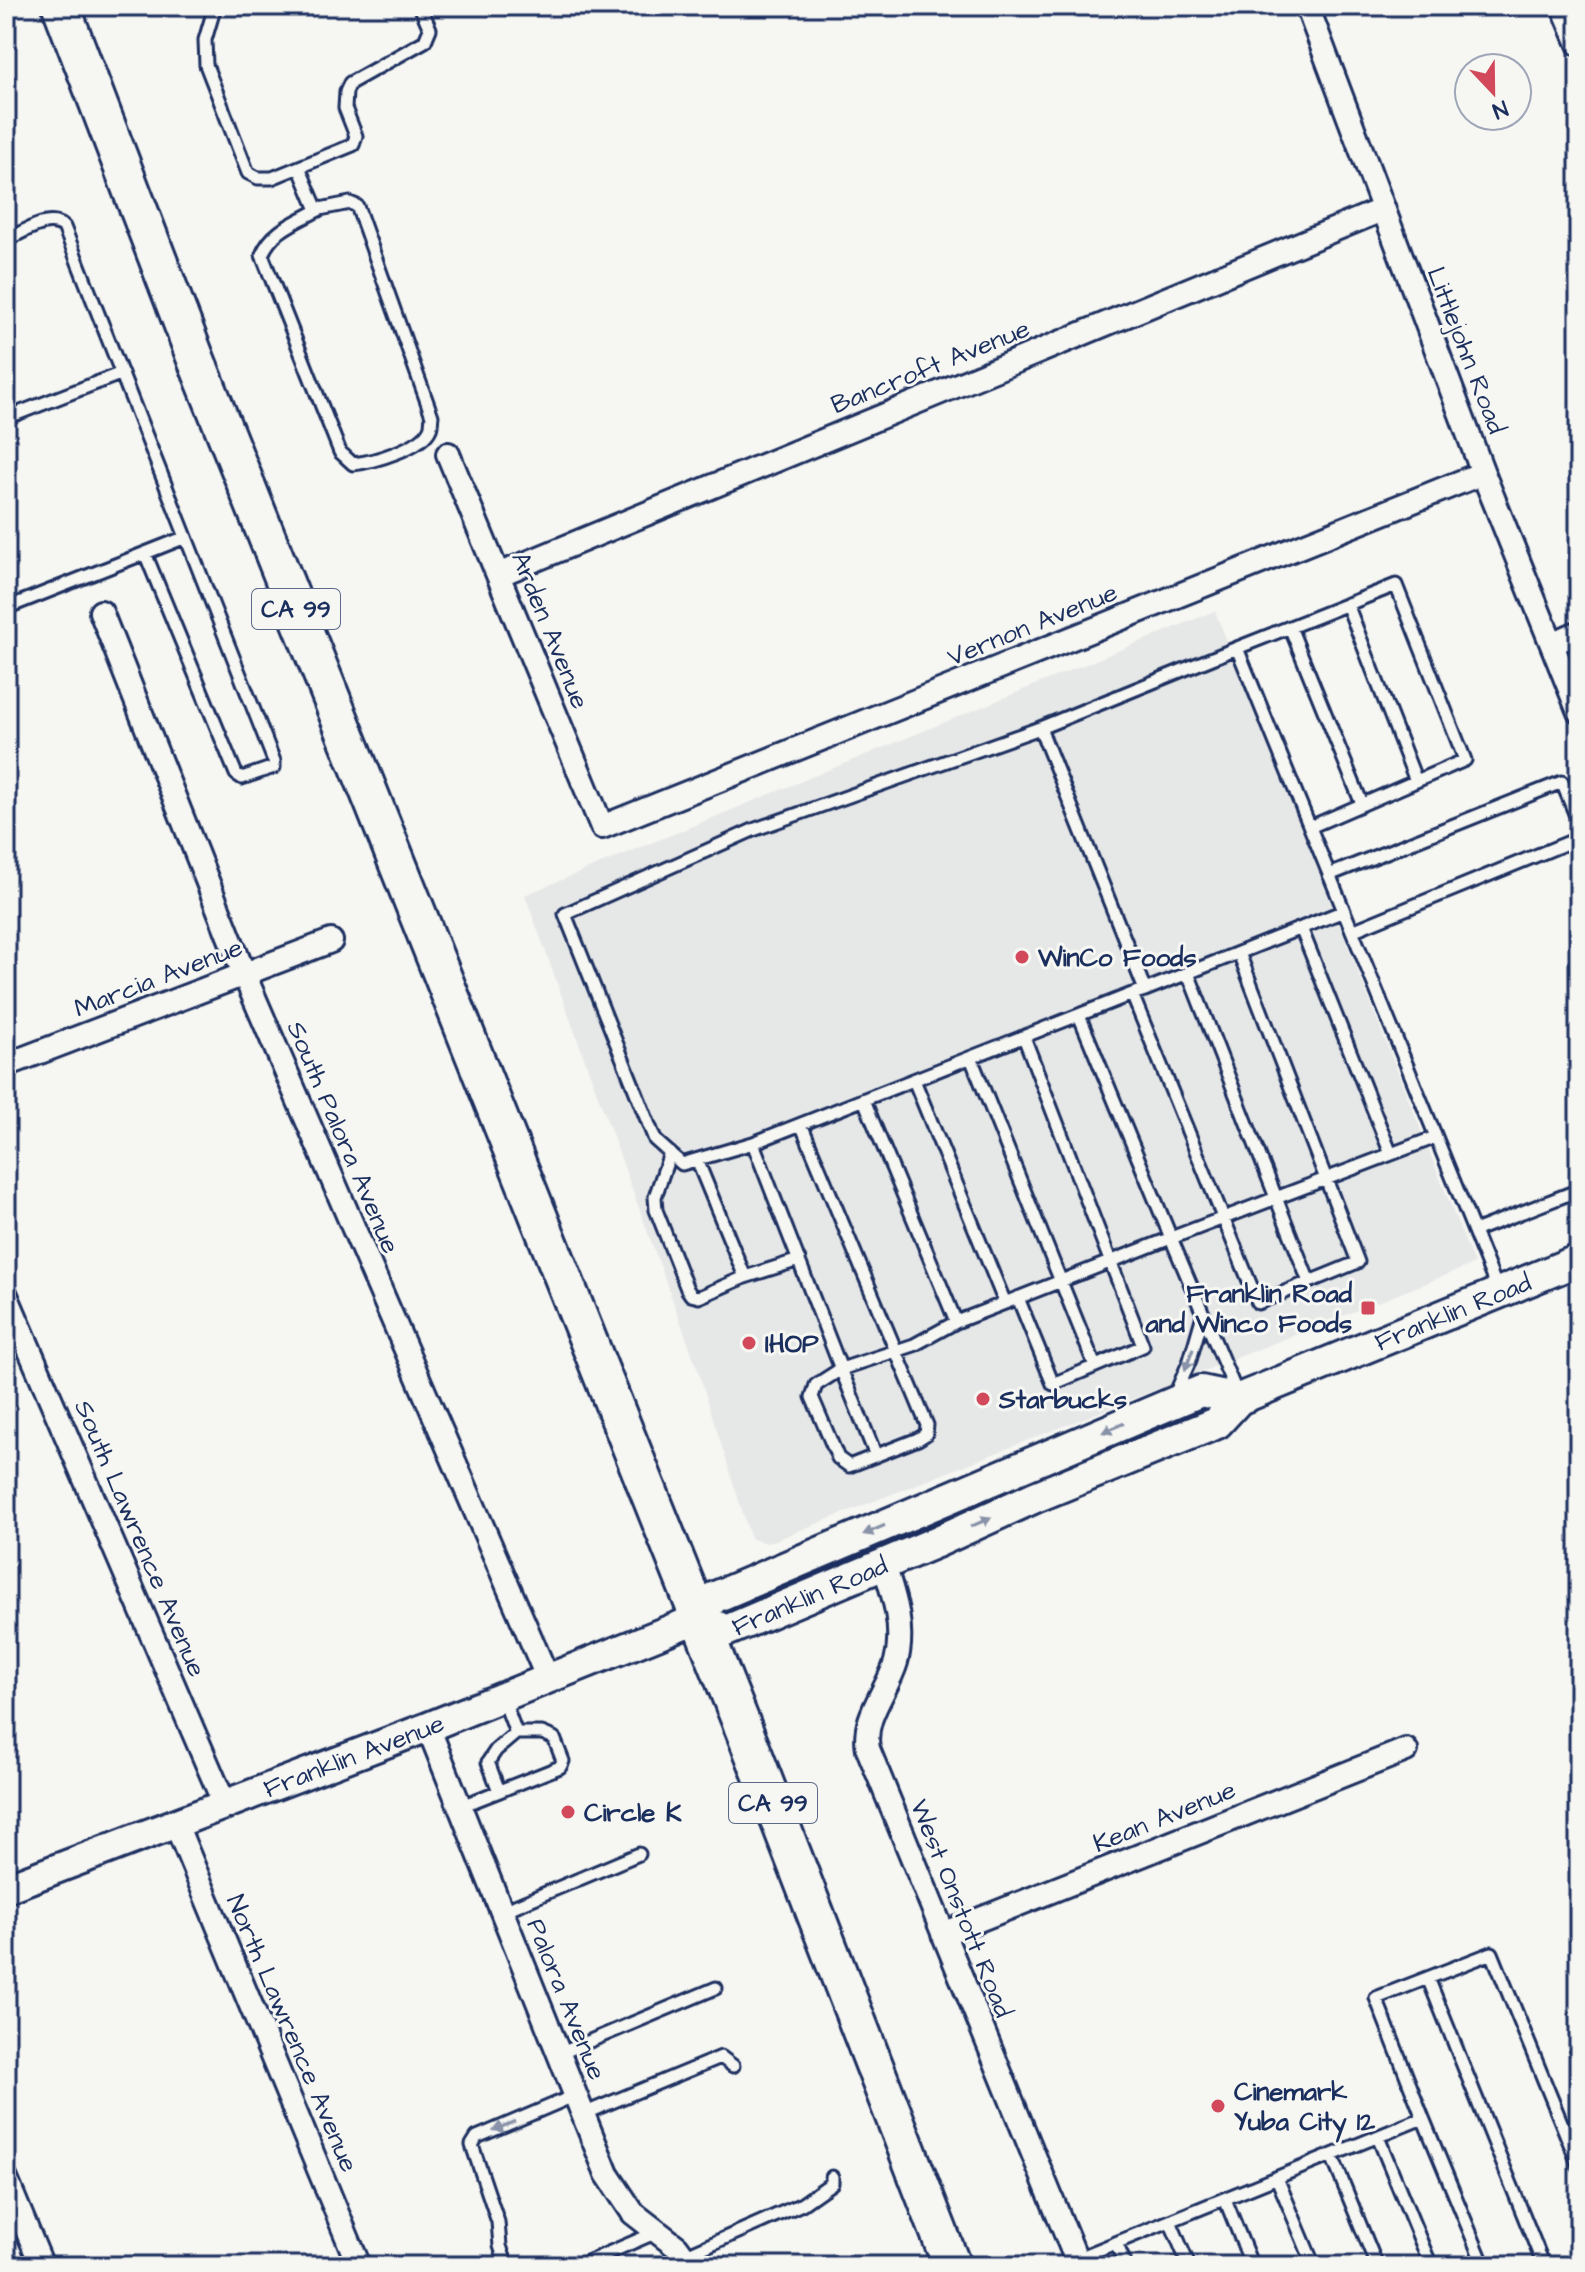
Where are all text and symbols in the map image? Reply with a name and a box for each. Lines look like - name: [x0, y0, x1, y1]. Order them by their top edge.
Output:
- north arrow: [1453, 52, 1533, 132]
- text: N: [1488, 92, 1512, 126]
- street label: Littlejohn Road: [1418, 262, 1514, 439]
- street label: Bancroft Avenue: [826, 311, 1035, 423]
- street label: Arden Avenue: [502, 547, 598, 714]
- street label: Vernon Avenue: [942, 574, 1123, 675]
- road number: CA 99: [252, 589, 340, 629]
- street label: Marcia Avenue: [69, 929, 248, 1027]
- place label: WinCo Foods: [1037, 940, 1196, 976]
- marker: WinCo Foods: [1013, 948, 1031, 966]
- street label: South Palora Avenue: [278, 1016, 408, 1259]
- street label: Franklin Road: [1370, 1265, 1537, 1361]
- place label: Franklin Road and Winco Foods: [1145, 1276, 1353, 1342]
- marker: Franklin Road and Winco Foods: [1359, 1299, 1377, 1317]
- place label: IHOP: [765, 1326, 819, 1362]
- marker: IHOP: [740, 1334, 758, 1352]
- one-way arrow: [1182, 1348, 1195, 1372]
- place label: Starbucks: [998, 1382, 1127, 1418]
- marker: Starbucks: [974, 1390, 992, 1408]
- street label: South Lawrence Avenue: [65, 1394, 215, 1682]
- one-way arrow: [1101, 1422, 1125, 1435]
- one-way arrow: [969, 1515, 992, 1529]
- one-way arrow: [862, 1524, 886, 1537]
- street label: Franklin Road: [727, 1548, 893, 1645]
- street label: Franklin Avenue: [258, 1705, 450, 1807]
- street label: Kean Avenue: [1088, 1772, 1241, 1862]
- road number: CA 99: [729, 1783, 817, 1823]
- street label: West Onstott Road: [901, 1794, 1021, 2023]
- place label: Circle K: [584, 1795, 682, 1831]
- marker: Circle K: [559, 1803, 577, 1821]
- street label: North Lawrence Avenue: [217, 1889, 367, 2178]
- street label: Palora Avenue: [517, 1913, 615, 2085]
- place label: Cinemark Yuba City 12: [1234, 2074, 1375, 2143]
- marker: Cinemark Yuba City 12: [1209, 2097, 1227, 2115]
- one-way arrow: [492, 2119, 516, 2132]

